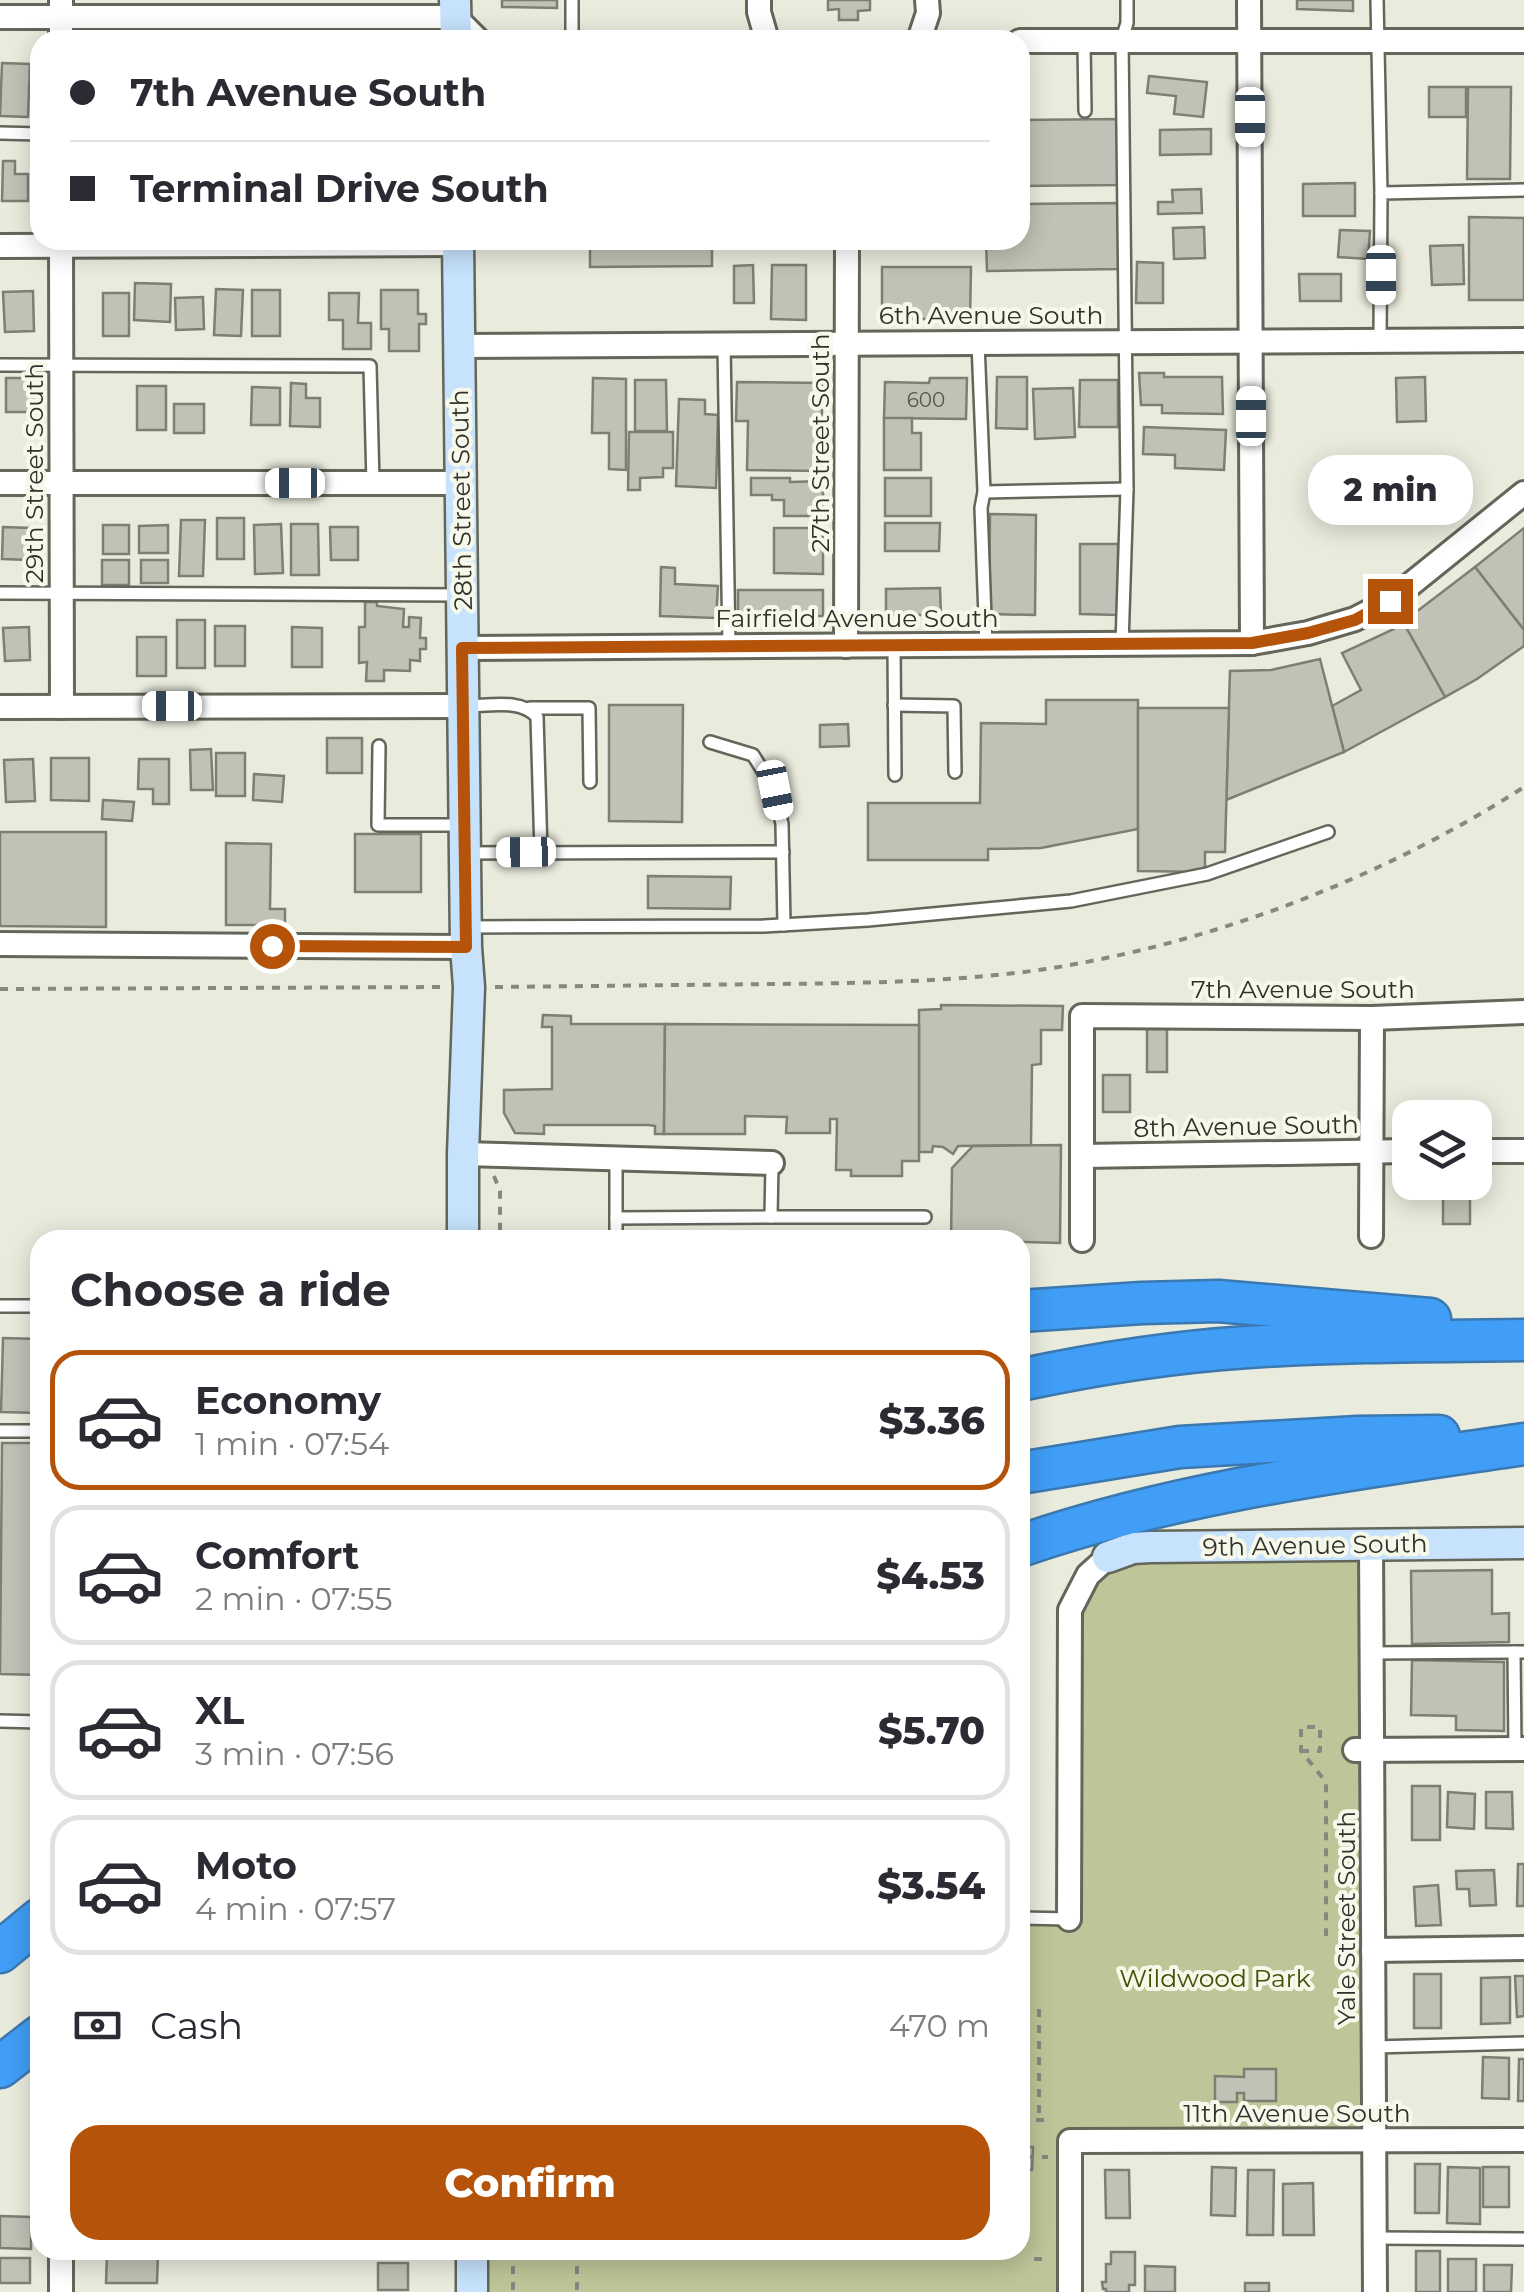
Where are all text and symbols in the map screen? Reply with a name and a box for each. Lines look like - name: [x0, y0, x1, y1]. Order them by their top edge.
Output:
- text: 7th Avenue South: [130, 69, 486, 116]
- car: [1235, 87, 1265, 147]
- text: Terminal Drive South: [130, 165, 549, 212]
- car: [1366, 245, 1396, 305]
- street label: 6th Avenue South: [879, 300, 1103, 330]
- street label: 27th Street South: [805, 333, 835, 553]
- street label: 29th Street South: [19, 363, 49, 583]
- car: [1236, 386, 1266, 446]
- house number: 600: [907, 388, 945, 412]
- street label: 28th Street South: [444, 389, 478, 611]
- callout: 2 min: [1308, 456, 1472, 526]
- car: [265, 468, 325, 498]
- text: 2 min: [1343, 470, 1438, 509]
- route end: [1368, 579, 1413, 624]
- street label: Fairfield Avenue South: [715, 603, 999, 633]
- car: [142, 691, 202, 721]
- car: [755, 758, 795, 822]
- car: [496, 836, 556, 868]
- route start: [250, 924, 295, 969]
- street label: 7th Avenue South: [1191, 974, 1415, 1004]
- map controls: [1392, 1100, 1492, 1200]
- button: layers: [1392, 1100, 1492, 1200]
- street label: 8th Avenue South: [1133, 1109, 1359, 1143]
- text: Choose a ride: [70, 1262, 391, 1317]
- icon: car: [75, 1375, 165, 1465]
- text: Economy: [195, 1377, 381, 1424]
- text: $3.36: [879, 1397, 985, 1444]
- text: 1 min · 07:54: [195, 1424, 389, 1463]
- street label: 9th Avenue South: [1202, 1528, 1428, 1562]
- icon: car: [75, 1530, 165, 1620]
- text: Comfort: [195, 1532, 359, 1579]
- text: $4.53: [876, 1552, 985, 1599]
- text: 2 min · 07:55: [195, 1579, 393, 1618]
- icon: car: [75, 1685, 165, 1775]
- text: XL: [195, 1687, 244, 1734]
- text: $5.70: [878, 1707, 985, 1754]
- text: 3 min · 07:56: [195, 1734, 394, 1773]
- street label: Yale Street South: [1331, 1811, 1361, 2025]
- icon: car: [75, 1840, 165, 1930]
- text: Moto: [195, 1842, 297, 1889]
- text: $3.54: [877, 1862, 985, 1909]
- text: 4 min · 07:57: [195, 1889, 396, 1928]
- park label: Wildwood Park: [1119, 1963, 1311, 1993]
- icon: cash: [70, 1998, 125, 2053]
- text: Cash: [150, 2002, 243, 2049]
- text: 470 m: [889, 2006, 990, 2045]
- street label: 11th Avenue South: [1183, 2098, 1411, 2128]
- button: Confirm: [70, 2125, 990, 2240]

